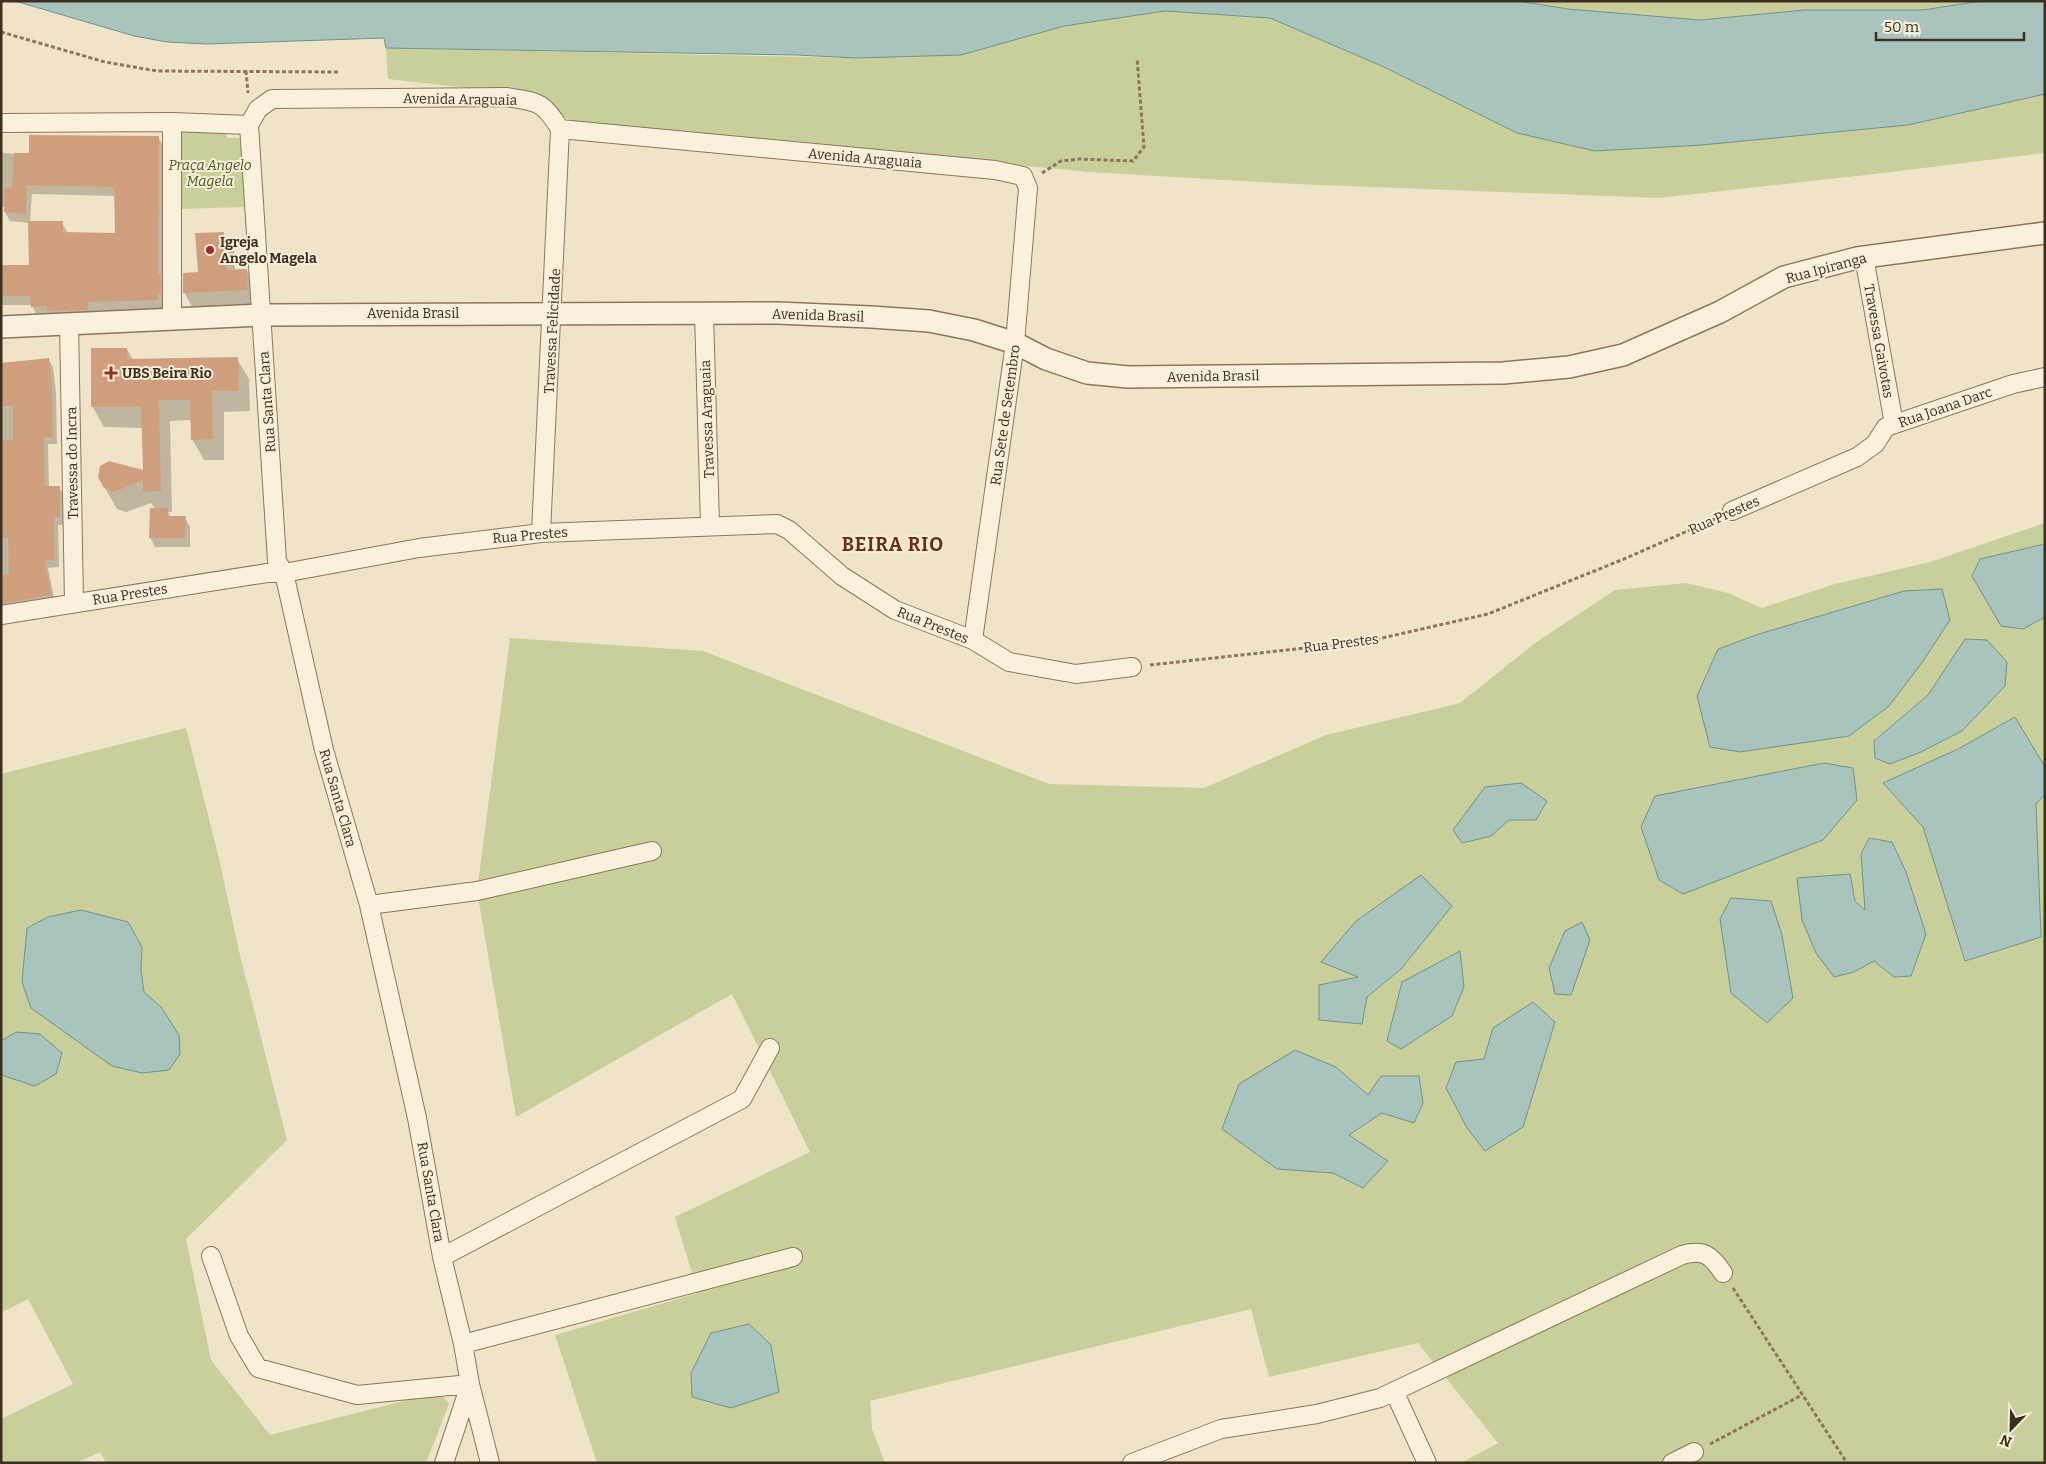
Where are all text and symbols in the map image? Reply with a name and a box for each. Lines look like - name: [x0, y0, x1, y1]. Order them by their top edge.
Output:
- scale bar: [1876, 10, 2024, 42]
- text: 50 m: [1884, 18, 1920, 36]
- street label: Avenida Araguaia: [403, 90, 518, 109]
- street label: Avenida Araguaia: [807, 145, 923, 172]
- park label: Praça Angelo Magela: [168, 157, 252, 190]
- place label: Igreja Angelo Magela: [220, 234, 317, 267]
- marker: Igreja Angelo Magela: [204, 244, 216, 256]
- street label: Rua Ipiranga: [1784, 249, 1869, 287]
- street label: Travessa Felicidade: [541, 268, 564, 394]
- street label: Travessa Gaivotas: [1860, 283, 1897, 400]
- street label: Avenida Brasil: [367, 305, 459, 322]
- street label: Avenida Brasil: [771, 305, 865, 326]
- street label: Rua Sete de Setembro: [987, 344, 1024, 486]
- street label: Rua Santa Clara: [255, 350, 280, 453]
- street label: Travessa Araguaia: [697, 359, 718, 478]
- place label: UBS Beira Rio: [122, 365, 212, 382]
- marker: UBS Beira Rio: [104, 366, 118, 380]
- street label: Avenida Brasil: [1167, 367, 1259, 386]
- street label: Rua Joana Darc: [1896, 383, 1994, 431]
- street label: Travessa do Incra: [63, 406, 82, 520]
- street label: Rua Prestes: [1686, 492, 1762, 539]
- street label: Rua Prestes: [492, 524, 569, 547]
- district label: BEIRA RIO: [842, 533, 944, 556]
- street label: Rua Prestes: [91, 580, 169, 609]
- street label: Rua Prestes: [895, 603, 971, 648]
- street label: Rua Prestes: [1302, 630, 1380, 657]
- street label: Rua Santa Clara: [315, 747, 360, 850]
- street label: Rua Santa Clara: [413, 1141, 448, 1244]
- north arrow: [1986, 1404, 2036, 1454]
- text: N: [1998, 1430, 2014, 1450]

